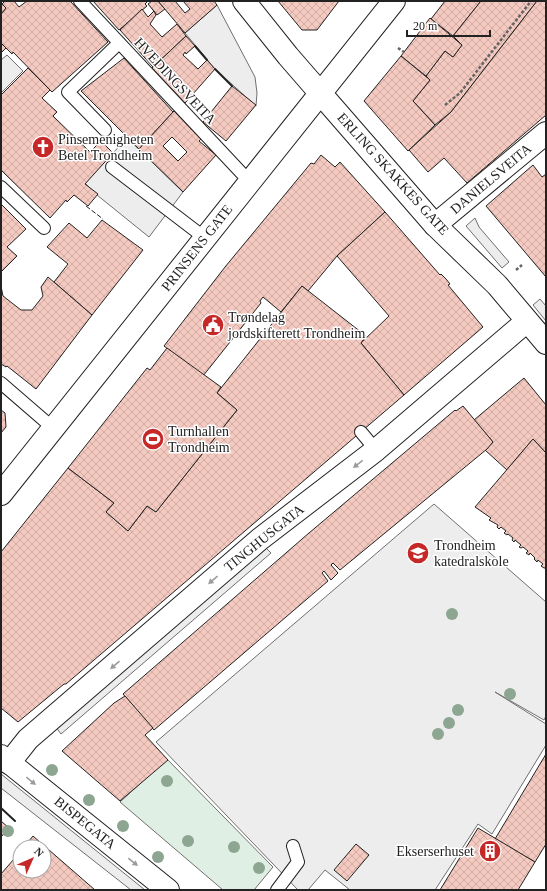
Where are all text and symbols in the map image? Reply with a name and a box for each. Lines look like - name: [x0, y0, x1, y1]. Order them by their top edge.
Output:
- scale bar: [407, 12, 490, 38]
- text: 20 m: [413, 19, 438, 33]
- street label: HVEDINGSVEITA: [131, 35, 219, 128]
- street label: ERLING SKAKKES GATE: [334, 110, 452, 238]
- place label: Pinsemenigheten Betel Trondheim: [58, 132, 154, 163]
- church icon: Pinsemenigheten Betel Trondheim: [30, 134, 56, 160]
- street label: DANIELSVEITA: [448, 140, 535, 217]
- street label: PRINSENS GATE: [159, 202, 235, 294]
- place label: Trøndelag jordskifterett Trondheim: [227, 310, 365, 341]
- public building icon: Trøndelag jordskifterett Trondheim: [200, 312, 226, 338]
- place label: Turnhallen Trondheim: [168, 424, 230, 455]
- sports icon: Turnhallen Trondheim: [140, 426, 166, 452]
- one-way arrow: [353, 459, 364, 468]
- street label: TINGHUSGATA: [221, 501, 307, 575]
- place label: Trondheim katedralskole: [434, 538, 509, 569]
- school or university icon: Trondheim katedralskole: [405, 540, 431, 566]
- one-way arrow: [208, 575, 218, 584]
- one-way arrow: [109, 660, 120, 669]
- one-way arrow: [26, 776, 37, 785]
- street label: BISPEGATA: [51, 794, 119, 853]
- building icon: Ekserserhuset: [477, 838, 503, 864]
- north arrow: [12, 839, 52, 879]
- place label: Ekserserhuset: [396, 844, 474, 859]
- text: N: [32, 845, 46, 859]
- one-way arrow: [128, 858, 139, 866]

